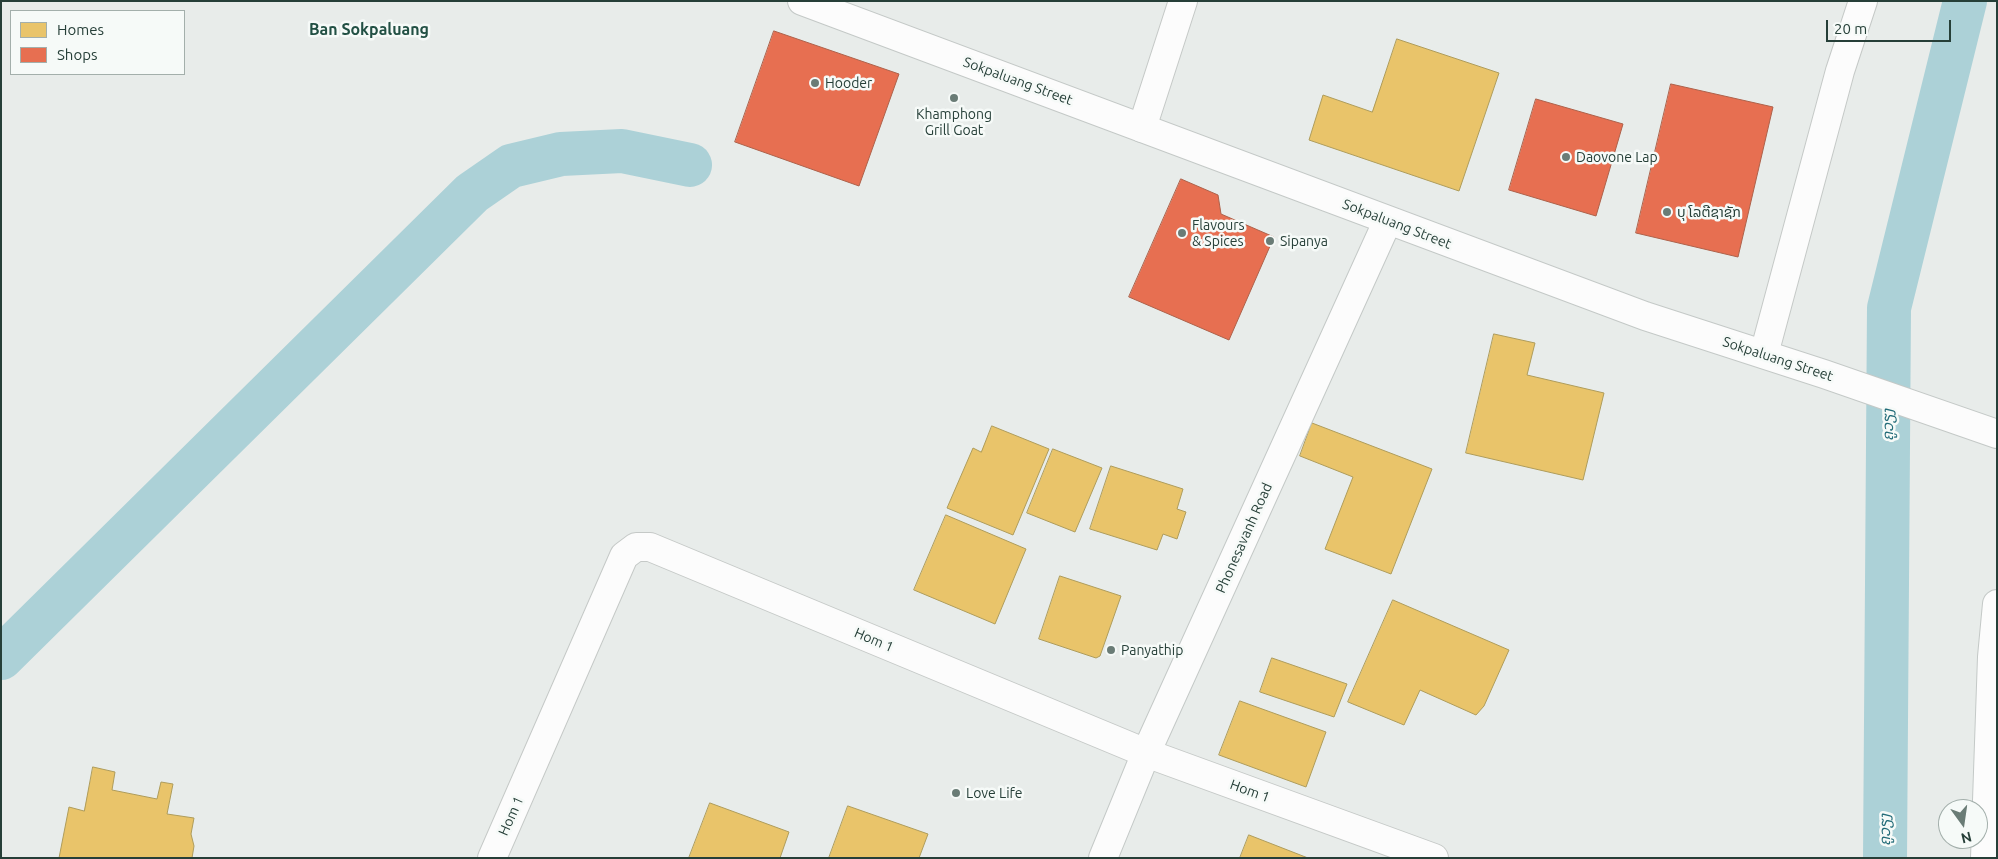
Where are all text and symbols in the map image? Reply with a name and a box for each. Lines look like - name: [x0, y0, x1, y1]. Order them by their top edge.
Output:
- legend: [10, 10, 185, 75]
- scale bar: [1828, 10, 1953, 42]
- district label: Ban Sokpaluang: [309, 20, 429, 40]
- text: 20 m: [1834, 20, 1867, 37]
- text: Homes: [57, 21, 104, 38]
- text: Shops: [57, 46, 98, 63]
- street label: Sokpaluang Street: [961, 53, 1075, 109]
- place label: Hooder: [825, 75, 872, 91]
- marker: Hooder: [809, 77, 821, 89]
- marker: Khamphong Grill Goat: [948, 92, 960, 104]
- place label: Khamphong Grill Goat: [916, 106, 992, 138]
- place label: Daovone Lap: [1576, 149, 1658, 165]
- marker: Daovone Lap: [1560, 151, 1572, 163]
- street label: Sokpaluang Street: [1340, 196, 1454, 252]
- place label: ບຸ ໂລຕີຊາຊັກ: [1677, 204, 1741, 220]
- marker: ບຸ ໂລຕີຊາຊັກ: [1661, 206, 1673, 218]
- place label: Flavours & Spices: [1192, 217, 1245, 250]
- marker: Flavours & Spices: [1176, 227, 1188, 239]
- place label: Sipanya: [1280, 233, 1328, 249]
- marker: Sipanya: [1264, 235, 1276, 247]
- street label: Sokpaluang Street: [1721, 333, 1835, 385]
- water label: ຄູວຽງ: [1879, 409, 1897, 441]
- street label: Phonesavanh Road: [1212, 480, 1276, 596]
- street label: Hom 1: [852, 624, 896, 656]
- place label: Panyathip: [1121, 642, 1183, 658]
- marker: Panyathip: [1105, 644, 1117, 656]
- street label: Hom 1: [1228, 776, 1272, 806]
- place label: Love Life: [966, 785, 1023, 801]
- marker: Love Life: [950, 787, 962, 799]
- street label: Hom 1: [495, 794, 527, 838]
- north arrow: [1938, 799, 1988, 849]
- water label: ຄູວຽງ: [1876, 814, 1894, 846]
- text: N: [1959, 829, 1973, 847]

